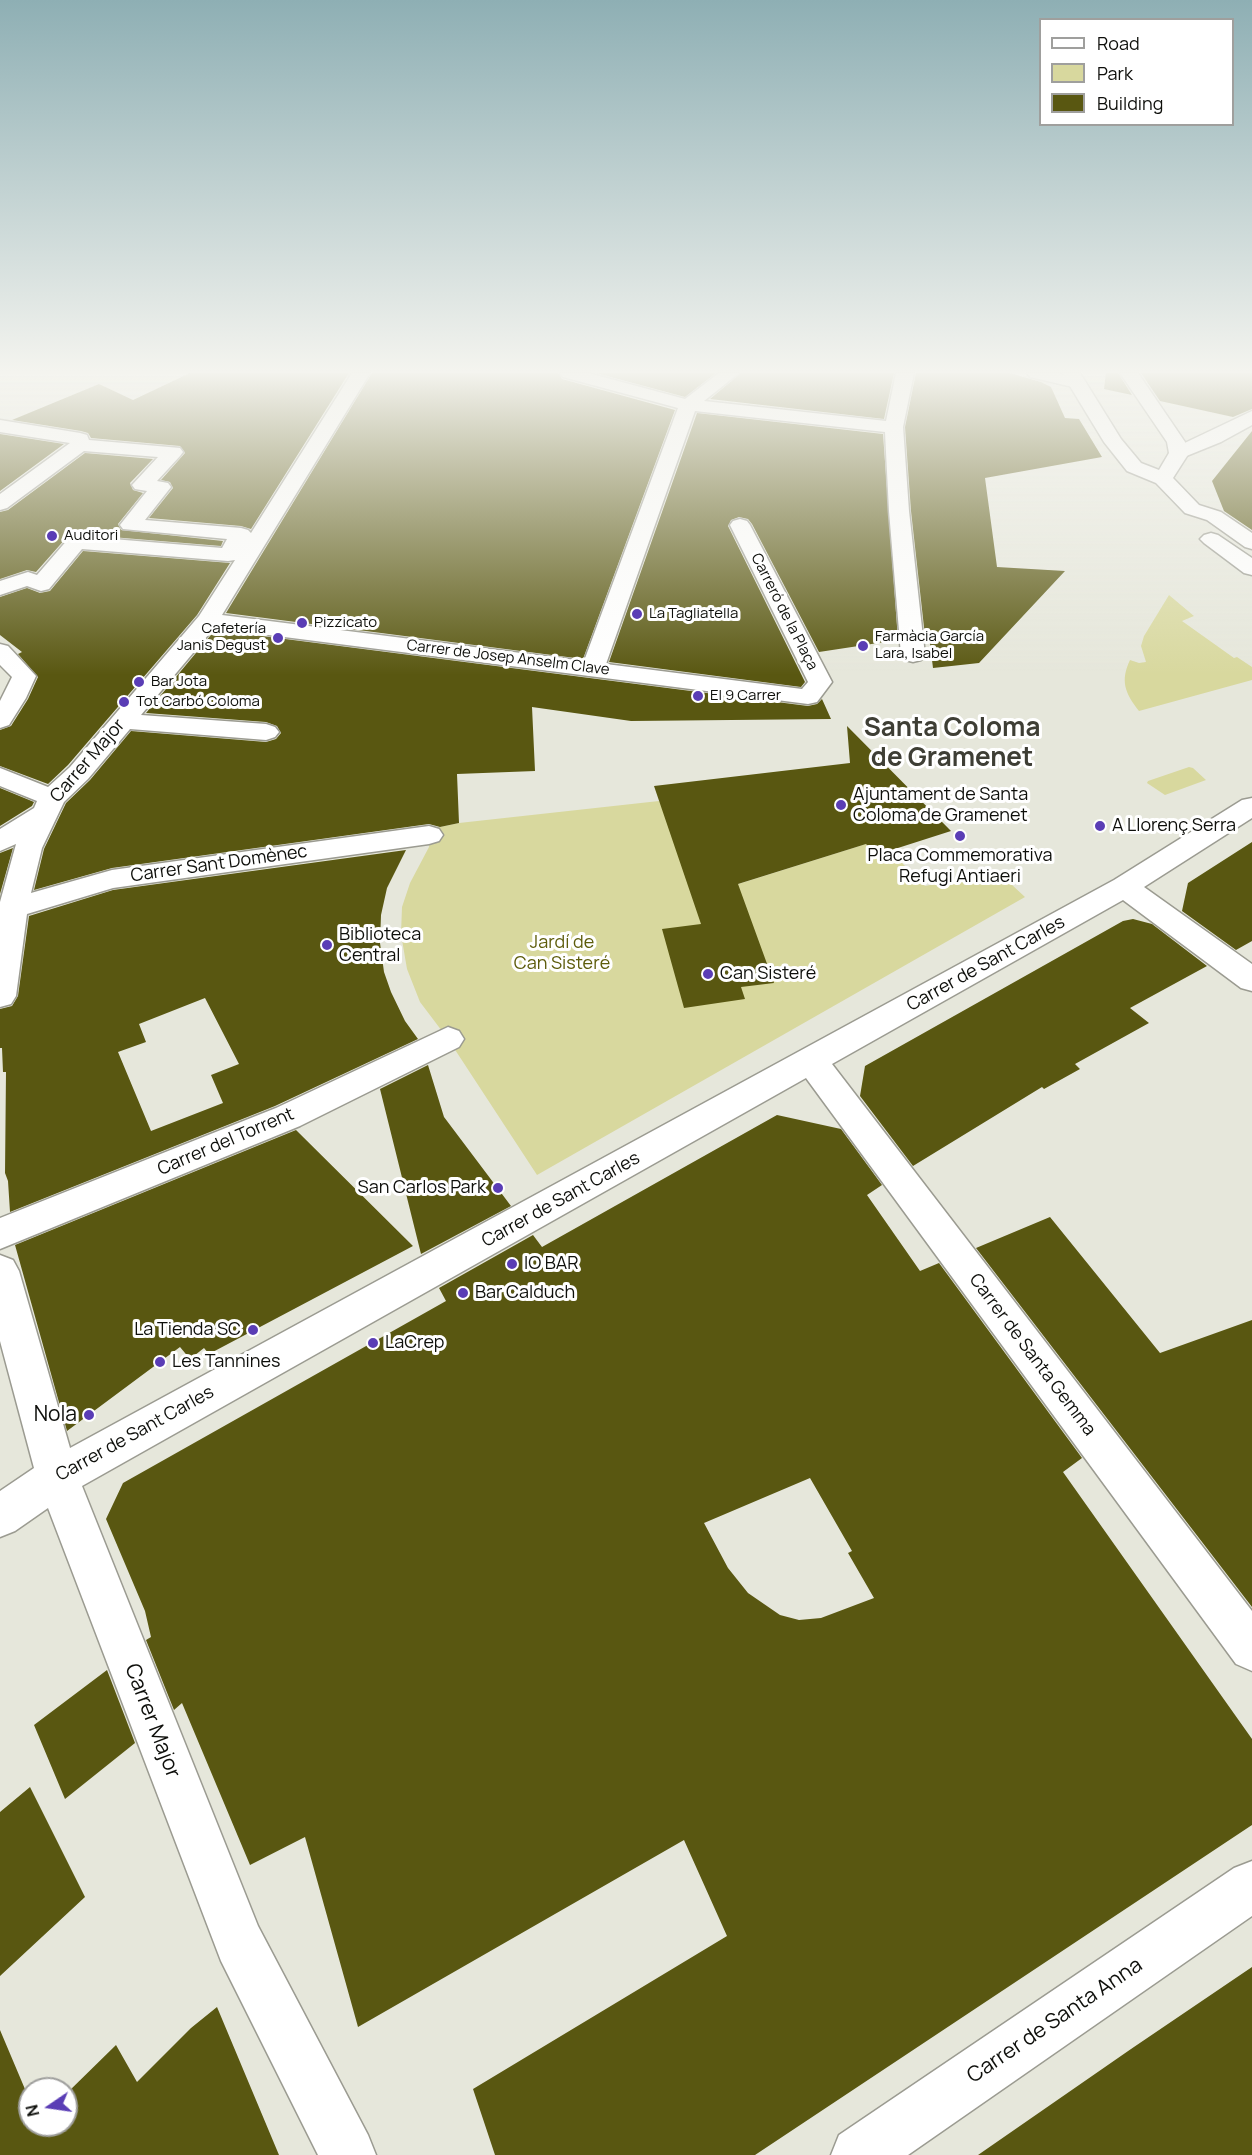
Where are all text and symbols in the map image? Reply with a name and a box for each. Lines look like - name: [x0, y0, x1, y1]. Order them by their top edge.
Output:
- legend: [1039, 18, 1234, 126]
- text: Road: [1097, 31, 1140, 55]
- text: Park: [1097, 61, 1133, 85]
- text: Building: [1097, 91, 1163, 115]
- place label: Auditori: [64, 527, 118, 545]
- marker: Auditori: [45, 529, 59, 543]
- street label: Carreró de la Plaça: [747, 551, 821, 673]
- place label: La Tagliatella: [649, 605, 738, 623]
- marker: La Tagliatella: [630, 607, 644, 621]
- place label: Pizzicato: [314, 614, 377, 632]
- marker: Pizzicato: [295, 616, 309, 630]
- place label: Cafetería Janis Degust: [177, 620, 266, 655]
- place label: Farmàcia García Lara, Isabel: [875, 628, 984, 663]
- marker: Cafetería Janis Degust: [271, 631, 285, 645]
- street label: Carrer de Josep Anselm Clave: [406, 637, 610, 679]
- marker: Farmàcia García Lara, Isabel: [856, 639, 870, 653]
- place label: Bar Jota: [151, 673, 207, 691]
- marker: Bar Jota: [132, 675, 146, 689]
- place label: El 9 Carrer: [710, 687, 781, 705]
- marker: El 9 Carrer: [691, 689, 705, 703]
- place label: Tot Carbó Coloma: [136, 693, 260, 711]
- marker: Tot Carbó Coloma: [117, 695, 131, 709]
- district label: Santa Coloma de Gramenet: [864, 713, 1040, 774]
- street label: Carrer Major: [46, 715, 130, 807]
- place label: Ajuntament de Santa Coloma de Gramenet: [853, 784, 1028, 826]
- marker: Ajuntament de Santa Coloma de Gramenet: [834, 798, 848, 812]
- place label: A Llorenç Serra: [1112, 815, 1236, 837]
- marker: A Llorenç Serra: [1093, 819, 1107, 833]
- marker: Placa Commemorativa Refugi Antiaeri: [953, 829, 967, 843]
- street label: Carrer Sant Domènec: [129, 841, 309, 887]
- place label: Placa Commemorativa Refugi Antiaeri: [868, 845, 1052, 888]
- street label: Carrer de Sant Carles: [903, 912, 1069, 1016]
- place label: Biblioteca Central: [339, 924, 421, 966]
- park label: Jardí de Can Sisteré: [514, 932, 610, 974]
- marker: Biblioteca Central: [320, 938, 334, 952]
- place label: Can Sisteré: [720, 963, 816, 985]
- marker: Can Sisteré: [701, 967, 715, 981]
- street label: Carrer del Torrent: [155, 1104, 297, 1180]
- street label: Carrer de Sant Carles: [478, 1148, 644, 1252]
- place label: San Carlos Park: [358, 1177, 486, 1199]
- marker: San Carlos Park: [491, 1181, 505, 1195]
- place label: IO BAR: [524, 1253, 579, 1275]
- marker: IO BAR: [505, 1257, 519, 1271]
- street label: Carrer de Santa Gemma: [964, 1270, 1100, 1440]
- place label: Bar Calduch: [475, 1282, 575, 1304]
- marker: Bar Calduch: [456, 1286, 470, 1300]
- place label: La Tienda SC: [134, 1319, 241, 1341]
- marker: La Tienda SC: [246, 1323, 260, 1337]
- place label: LaCrep: [385, 1332, 444, 1354]
- marker: LaCrep: [366, 1336, 380, 1350]
- place label: Les Tannines: [172, 1351, 280, 1373]
- marker: Les Tannines: [153, 1355, 167, 1369]
- street label: Carrer de Sant Carles: [52, 1382, 218, 1486]
- place label: Nola: [34, 1402, 77, 1428]
- marker: Nola: [82, 1408, 96, 1422]
- street label: Carrer Major: [119, 1660, 185, 1782]
- street label: Carrer de Santa Anna: [963, 1953, 1147, 2089]
- north arrow: [18, 2077, 78, 2137]
- text: N: [20, 2103, 44, 2119]

